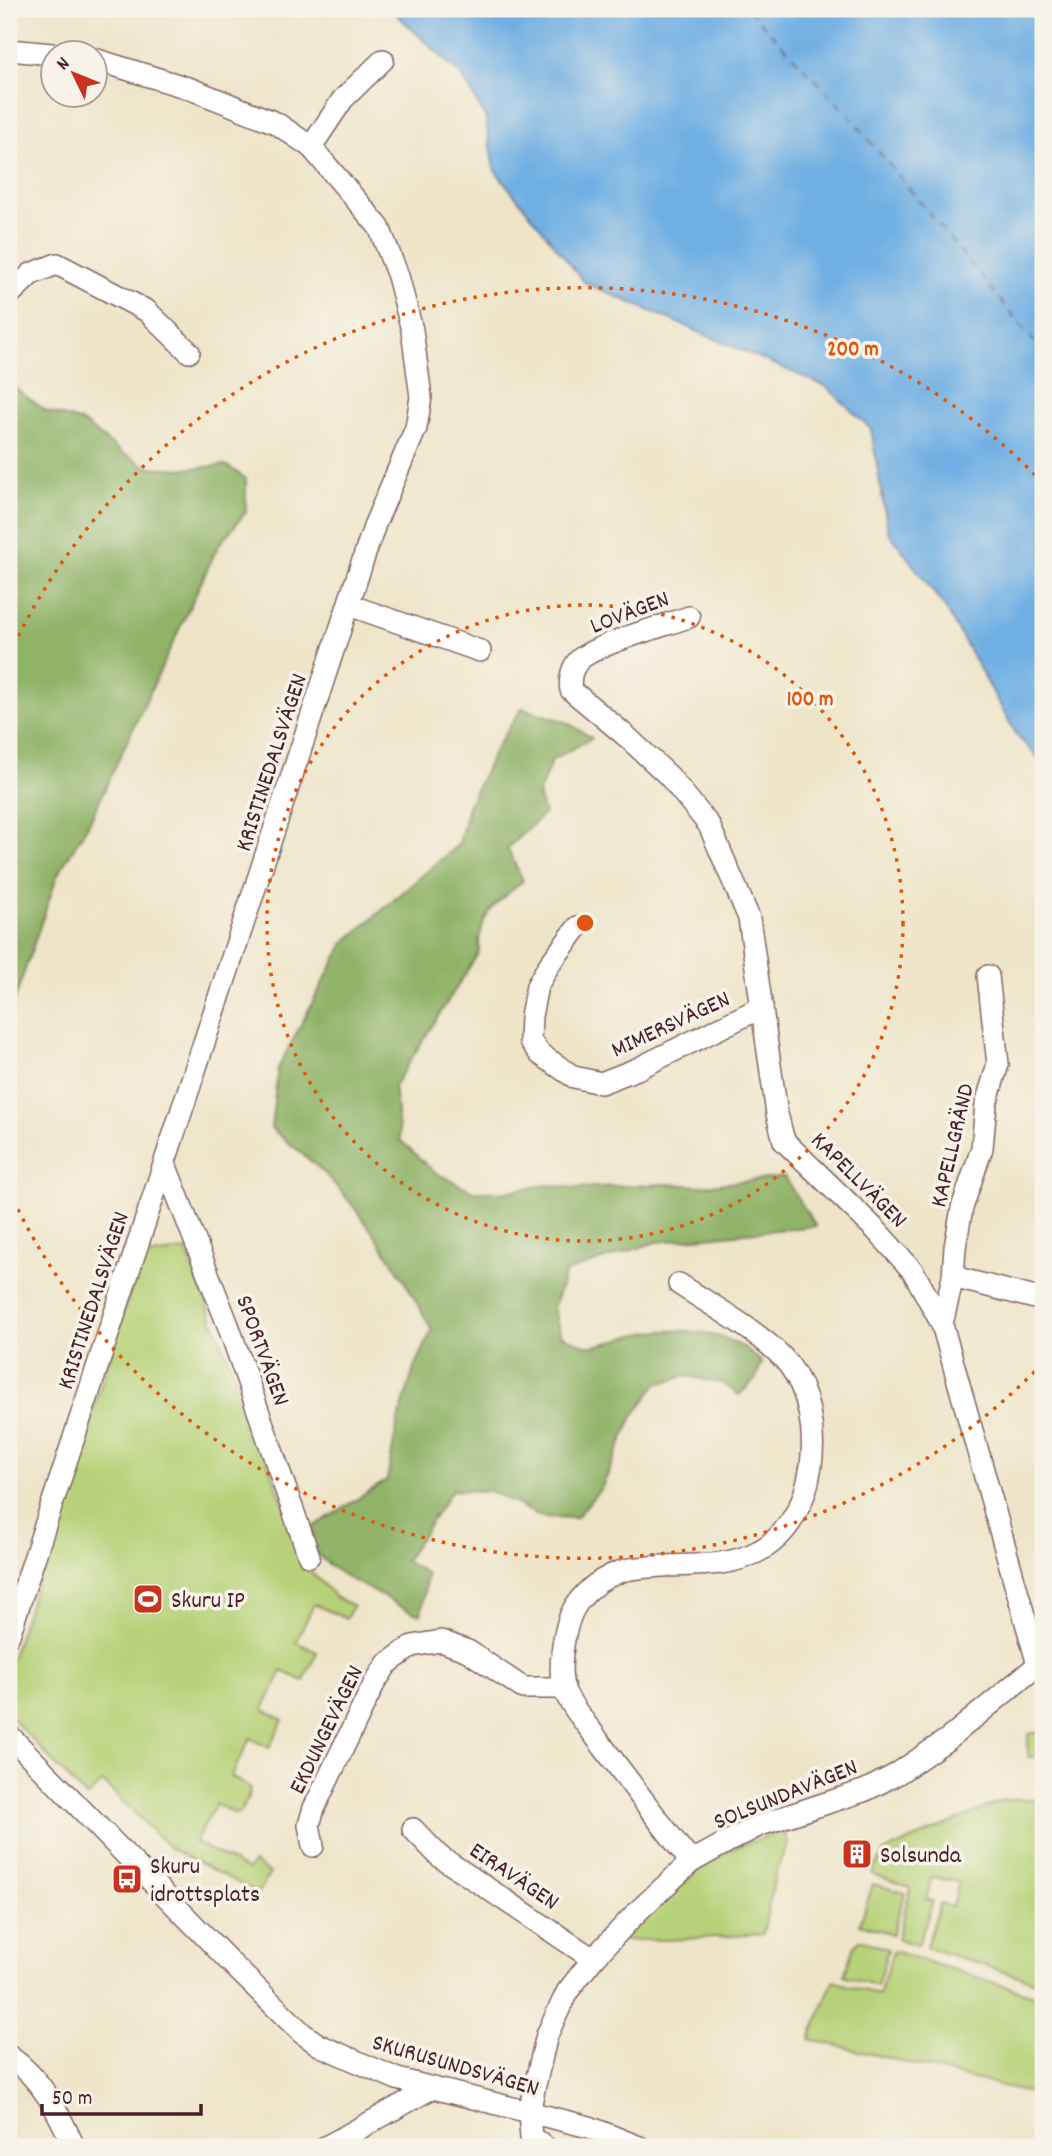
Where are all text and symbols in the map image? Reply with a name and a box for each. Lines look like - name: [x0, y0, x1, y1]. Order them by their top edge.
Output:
- north arrow: [38, 38, 108, 108]
- text: N: [51, 52, 77, 77]
- text: 200 m: [827, 336, 879, 366]
- street label: LOVÄGEN: [586, 583, 675, 644]
- street label: KRISTINEDALSVÄGEN: [228, 670, 318, 856]
- text: 100 m: [787, 686, 833, 716]
- centre of rings: [573, 911, 597, 935]
- street label: MIMERSVÄGEN: [606, 983, 736, 1068]
- street label: KAPELLGRÄND: [923, 1080, 985, 1211]
- street label: KAPELLVÄGEN: [802, 1125, 914, 1237]
- street label: KRISTINEDALSVÄGEN: [50, 1208, 140, 1394]
- street label: SPORTVÄGEN: [225, 1291, 297, 1411]
- sports icon: Skuru IP: [131, 1582, 165, 1616]
- place label: Skuru IP: [171, 1585, 245, 1619]
- street label: EKDUNGEVÄGEN: [282, 1660, 374, 1801]
- street label: SOLSUNDAVÄGEN: [709, 1751, 863, 1840]
- street label: EIRAVÄGEN: [462, 1835, 565, 1920]
- building icon: Solsunda: [840, 1837, 874, 1871]
- place label: Solsunda: [880, 1840, 962, 1874]
- place label: Skuru idrottsplats: [150, 1851, 260, 1913]
- bus stop icon: Skuru idrottsplats: [110, 1862, 144, 1896]
- street label: SKURUSUNDSVÄGEN: [368, 2027, 543, 2107]
- scale bar: [42, 2072, 201, 2116]
- text: 50 m: [52, 2085, 92, 2115]

